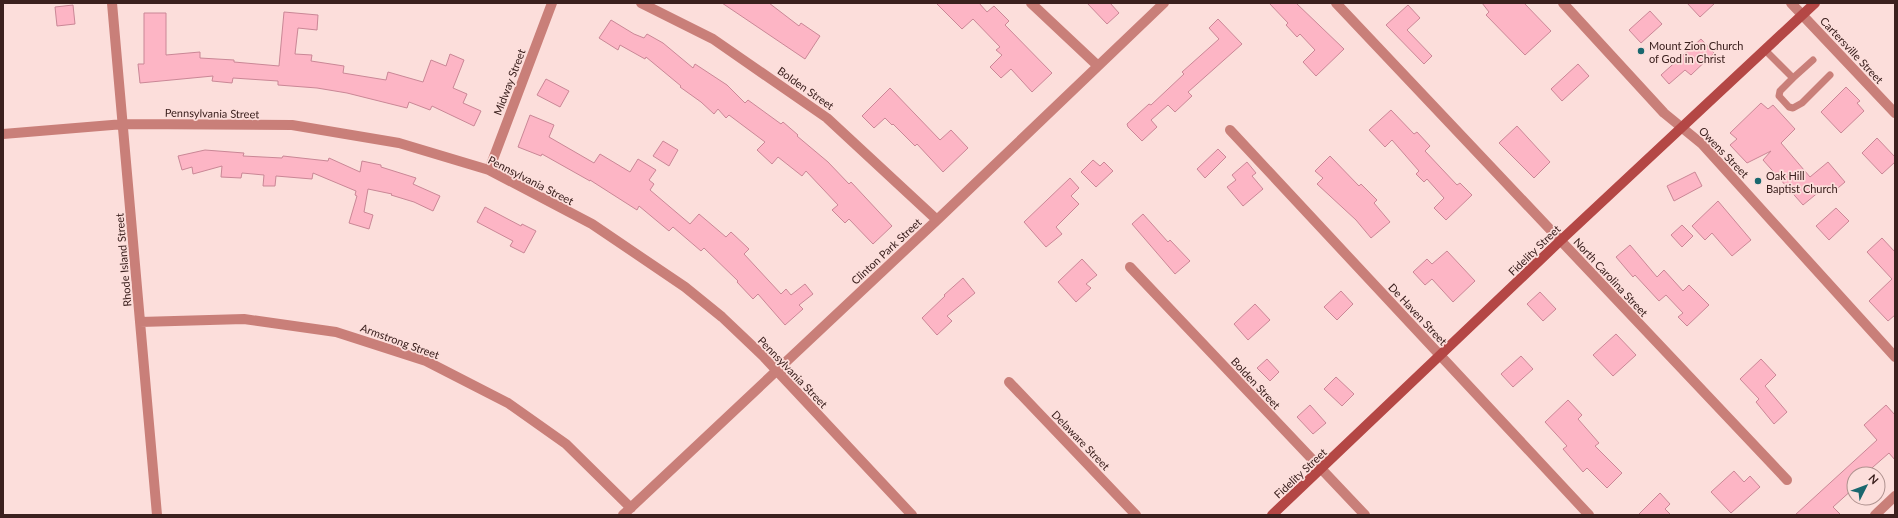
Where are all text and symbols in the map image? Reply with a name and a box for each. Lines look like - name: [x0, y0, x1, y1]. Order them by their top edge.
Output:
- street label: Cartersville Street: [1818, 14, 1886, 86]
- place label: Mount Zion Church of God in Christ: [1649, 39, 1743, 65]
- marker: Mount Zion Church of God in Christ: [1636, 46, 1646, 56]
- street label: Midway Street: [490, 47, 528, 117]
- street label: Bolden Street: [775, 64, 837, 112]
- street label: Pennsylvania Street: [165, 106, 259, 120]
- street label: Owens Street: [1696, 124, 1752, 180]
- street label: Pennsylvania Street: [486, 153, 576, 207]
- place label: Oak Hill Baptist Church: [1766, 169, 1838, 195]
- marker: Oak Hill Baptist Church: [1753, 176, 1763, 186]
- street label: Rhode Island Street: [112, 213, 134, 307]
- street label: Clinton Park Street: [848, 215, 924, 287]
- street label: Fidelity Street: [1505, 222, 1563, 278]
- street label: North Carolina Street: [1571, 235, 1651, 319]
- street label: De Haven Street: [1386, 280, 1450, 348]
- street label: Armstrong Street: [359, 321, 441, 361]
- street label: Pennsylvania Street: [756, 334, 830, 410]
- street label: Bolden Street: [1229, 355, 1283, 412]
- street label: Delaware Street: [1049, 408, 1113, 472]
- street label: Fidelity Street: [1271, 445, 1329, 501]
- north arrow: [1846, 466, 1886, 506]
- text: N: [1866, 471, 1881, 486]

